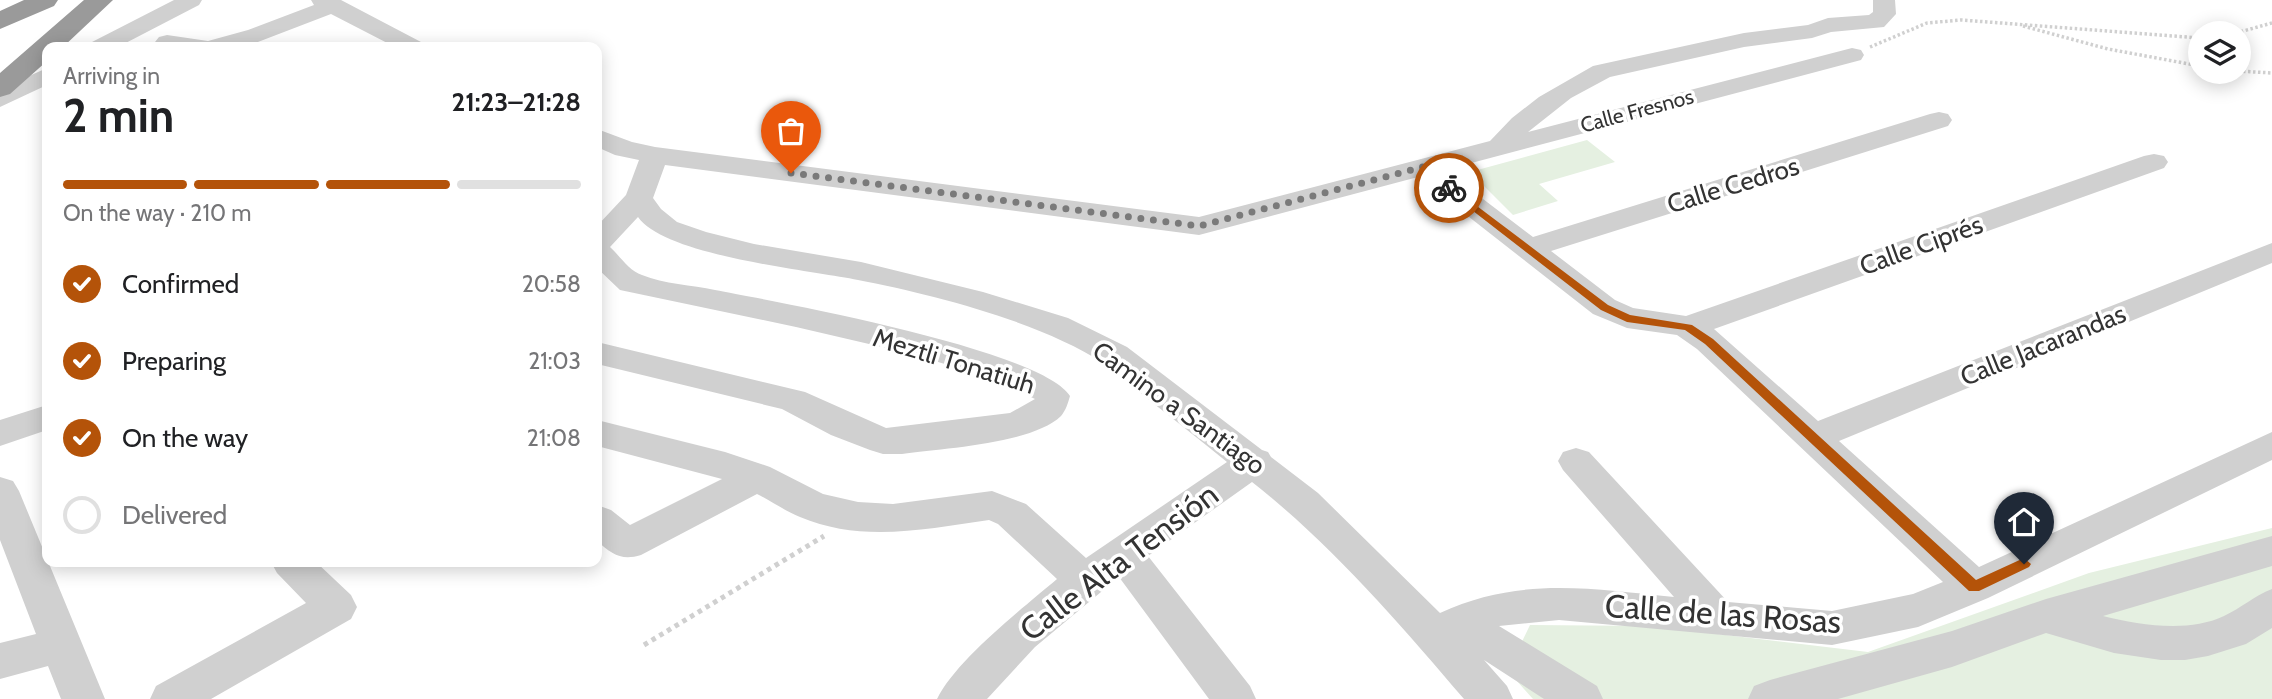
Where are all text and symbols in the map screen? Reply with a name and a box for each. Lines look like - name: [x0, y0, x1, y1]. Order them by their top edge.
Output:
- map controls: [2188, 21, 2251, 84]
- button: layers: [2188, 21, 2251, 84]
- text: Arriving in: [63, 62, 160, 90]
- street label: Calle Fresnos: [1578, 83, 1696, 138]
- text: 21:23–21:28: [451, 86, 581, 118]
- text: 2 min: [63, 88, 174, 144]
- pin: [761, 101, 821, 173]
- icon: bag: [772, 112, 810, 150]
- street label: Calle Cedros: [1663, 150, 1803, 220]
- courier: [1414, 153, 1484, 223]
- icon: bike: [1430, 169, 1468, 207]
- text: On the way · 210 m: [63, 199, 251, 227]
- street label: Calle Ciprés: [1855, 208, 1987, 282]
- icon: check: [63, 265, 101, 303]
- text: Confirmed: [122, 268, 239, 300]
- text: 20:58: [522, 270, 581, 298]
- street label: Calle Jacarandas: [1956, 297, 2131, 393]
- street label: Meztli Tonatiuh: [869, 321, 1039, 401]
- street label: Camino a Santiago: [1086, 335, 1272, 481]
- icon: check: [63, 342, 101, 380]
- text: Preparing: [122, 345, 226, 377]
- text: 21:03: [528, 347, 581, 375]
- icon: check: [63, 419, 101, 457]
- text: On the way: [122, 422, 248, 454]
- text: 21:08: [527, 424, 581, 452]
- street label: Calle Alta Tensión: [1012, 474, 1226, 649]
- pin: [1994, 492, 2054, 564]
- text: Delivered: [122, 499, 227, 531]
- icon: home: [2005, 503, 2043, 541]
- street label: Calle de las Rosas: [1604, 586, 1842, 641]

